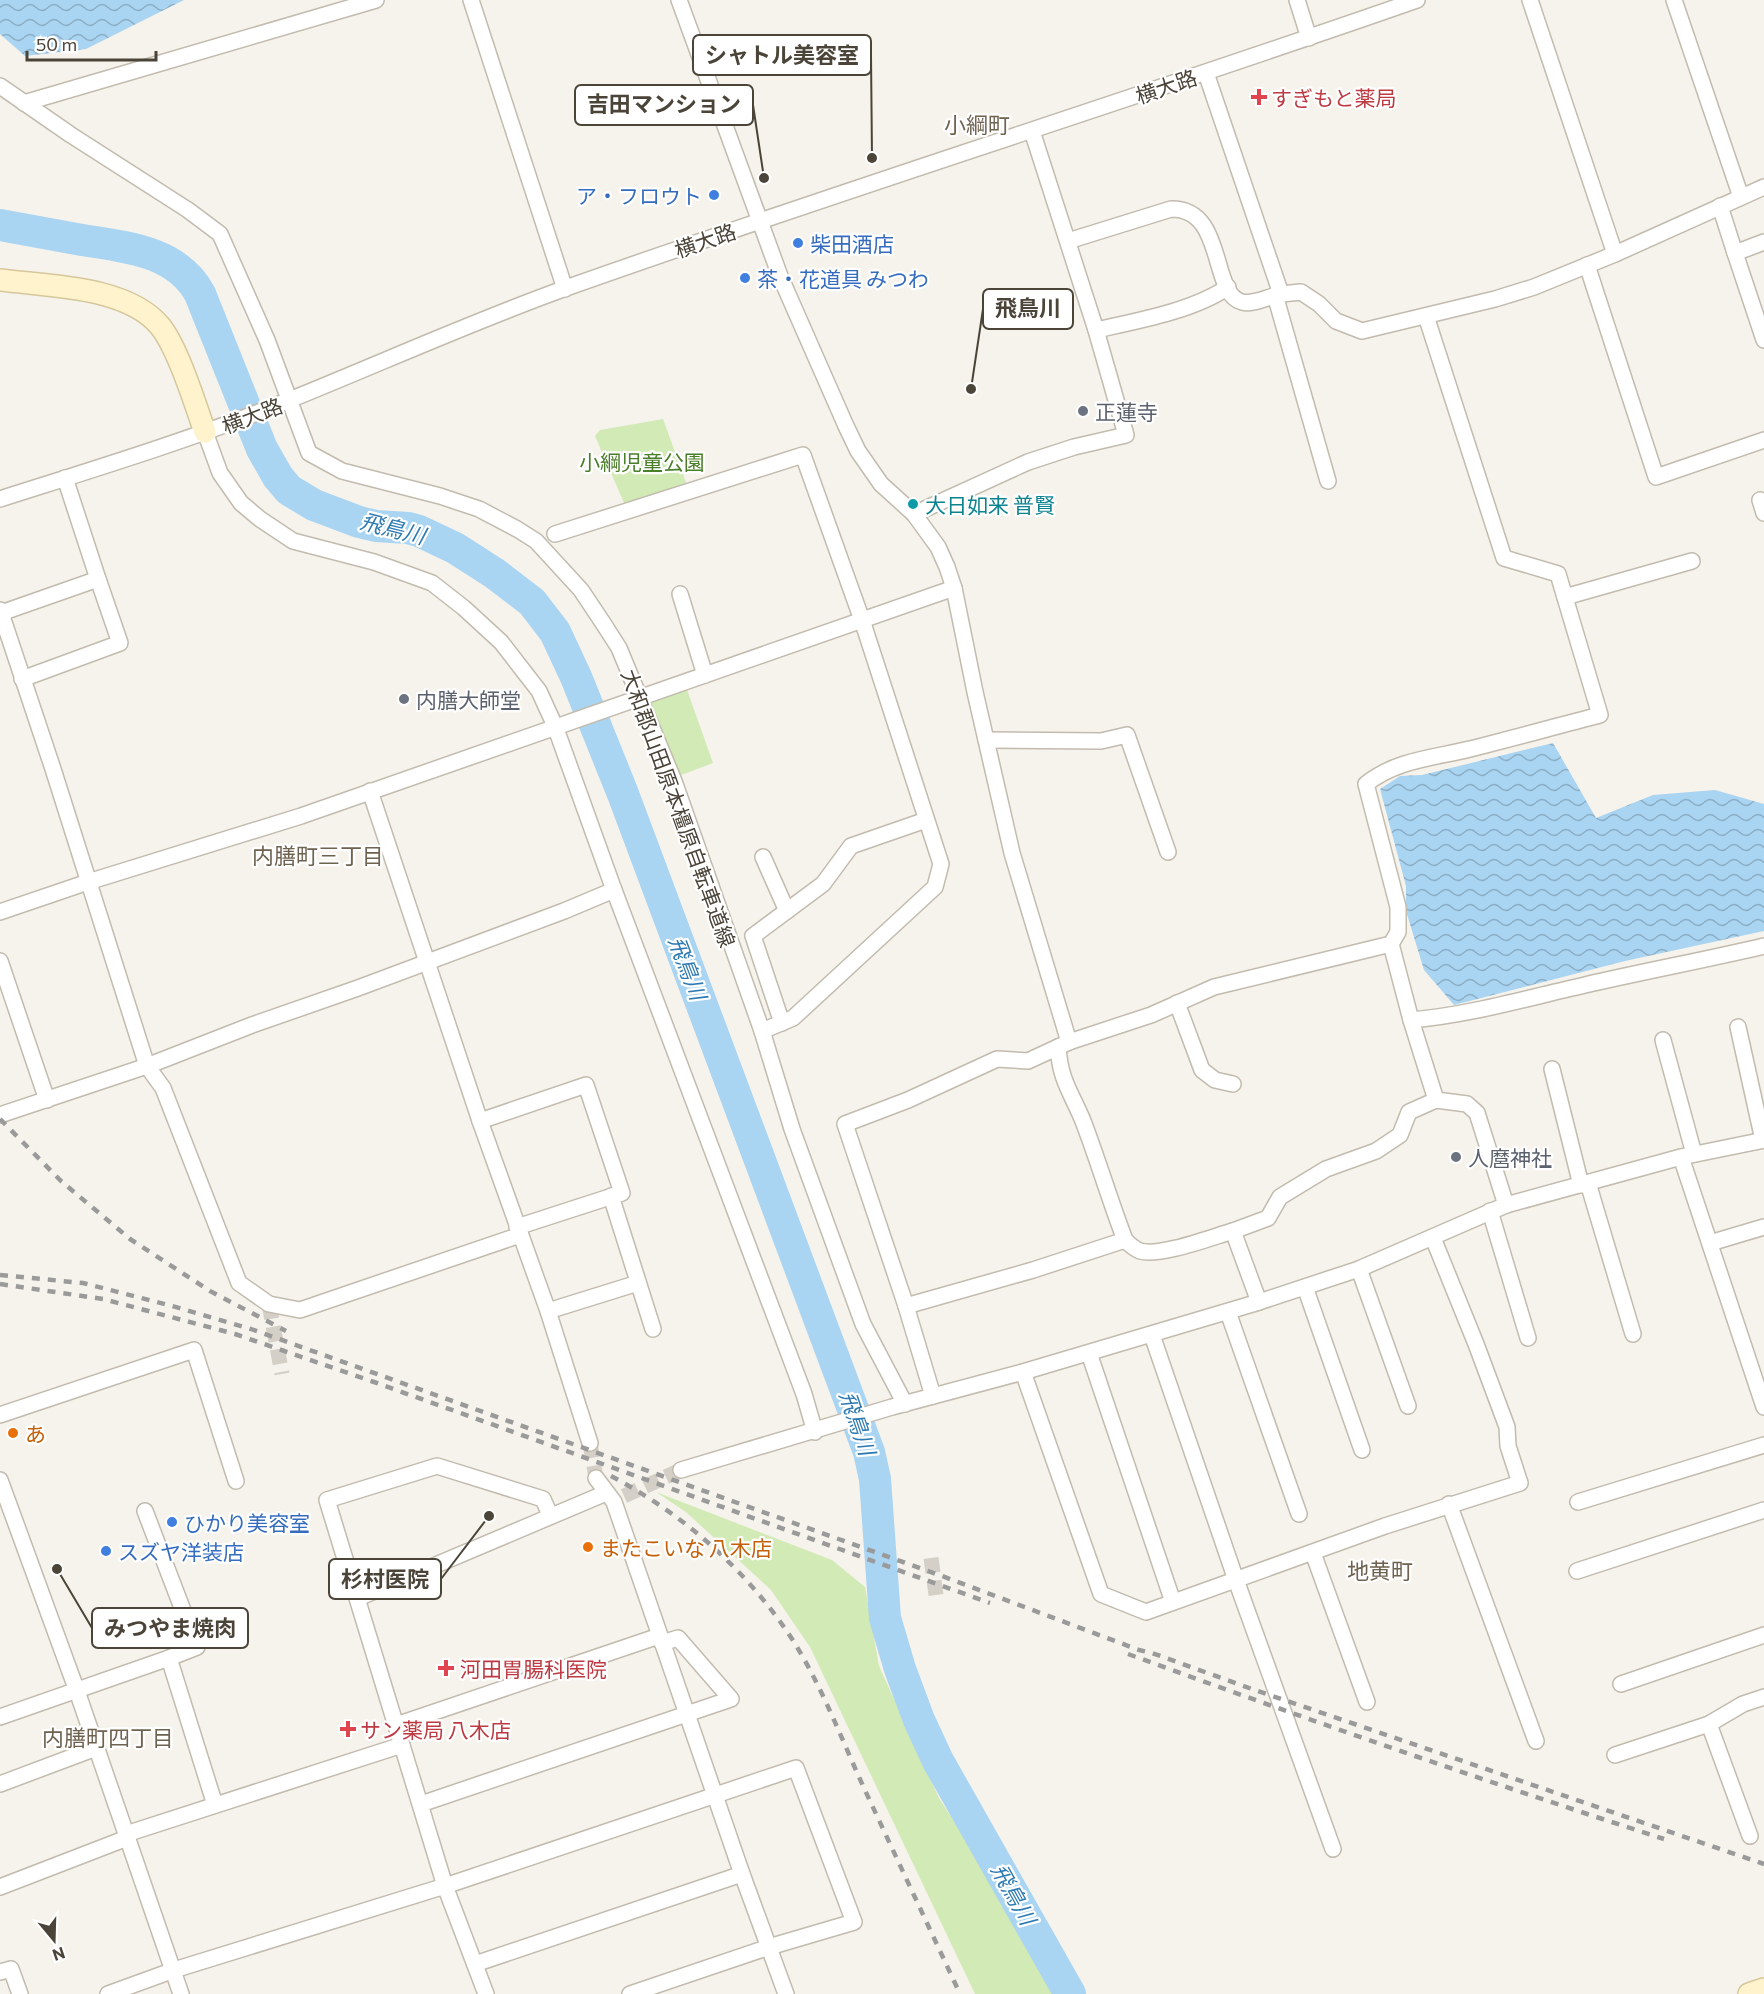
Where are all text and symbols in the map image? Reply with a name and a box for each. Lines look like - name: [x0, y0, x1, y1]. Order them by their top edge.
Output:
- scale bar: [27, 24, 156, 62]
- text: 50 m: [36, 33, 77, 55]
- callout: シャトル美容室: [693, 35, 871, 75]
- text: シャトル美容室: [705, 41, 859, 68]
- street label: 横大路: [1132, 64, 1200, 108]
- callout: 吉田マンション: [575, 85, 753, 125]
- place label: すぎもと薬局: [1271, 85, 1397, 110]
- text: 吉田マンション: [587, 90, 741, 117]
- marker: すぎもと薬局: [1252, 90, 1266, 104]
- district label: 小綱町: [944, 111, 1010, 138]
- place label: ア・フロウト: [576, 183, 702, 208]
- marker: ア・フロウト: [707, 188, 721, 202]
- street label: 横大路: [671, 218, 739, 262]
- place label: 柴田酒店: [810, 231, 894, 256]
- marker: 柴田酒店: [791, 236, 805, 250]
- place label: 茶・花道具 みつわ: [757, 266, 929, 291]
- marker: 茶・花道具 みつわ: [738, 271, 752, 285]
- callout: 飛鳥川: [983, 289, 1073, 329]
- text: 飛鳥川: [995, 294, 1061, 321]
- street label: 横大路: [218, 392, 286, 438]
- place label: 正蓮寺: [1095, 399, 1158, 424]
- marker: 正蓮寺: [1076, 404, 1090, 418]
- park label: 小綱児童公園: [579, 449, 705, 474]
- place label: 大日如来 普賢: [925, 492, 1055, 517]
- marker: 大日如来 普賢: [906, 497, 920, 511]
- water label: 飛鳥川: [358, 507, 430, 550]
- street label: 大和郡山田原本橿原自転車道線: [617, 666, 741, 950]
- place label: 内膳大師堂: [416, 687, 521, 712]
- marker: 内膳大師堂: [397, 692, 411, 706]
- district label: 内膳町三丁目: [252, 842, 384, 869]
- water label: 飛鳥川: [664, 932, 713, 1006]
- place label: 人麿神社: [1468, 1145, 1552, 1170]
- marker: 人麿神社: [1449, 1150, 1463, 1164]
- water label: 飛鳥川: [834, 1387, 882, 1460]
- place label: あ: [25, 1421, 46, 1446]
- marker: あ: [6, 1426, 20, 1440]
- place label: ひかり美容室: [184, 1510, 310, 1535]
- marker: ひかり美容室: [165, 1515, 179, 1529]
- place label: またこいな 八木店: [600, 1535, 772, 1560]
- place label: スズヤ洋装店: [118, 1539, 244, 1564]
- marker: またこいな 八木店: [581, 1540, 595, 1554]
- marker: スズヤ洋装店: [99, 1544, 113, 1558]
- district label: 地黄町: [1347, 1557, 1413, 1584]
- callout: 杉村医院: [329, 1559, 441, 1599]
- text: 杉村医院: [341, 1565, 429, 1592]
- callout: みつやま焼肉: [92, 1608, 248, 1648]
- text: みつやま焼肉: [104, 1614, 236, 1641]
- place label: 河田胃腸科医院: [460, 1656, 607, 1681]
- marker: 河田胃腸科医院: [437, 1659, 455, 1677]
- place label: サン薬局 八木店: [360, 1717, 511, 1742]
- marker: サン薬局 八木店: [341, 1722, 355, 1736]
- district label: 内膳町四丁目: [42, 1724, 174, 1751]
- water label: 飛鳥川: [986, 1859, 1043, 1931]
- north arrow: [24, 1910, 84, 1970]
- text: N: [50, 1944, 68, 1966]

